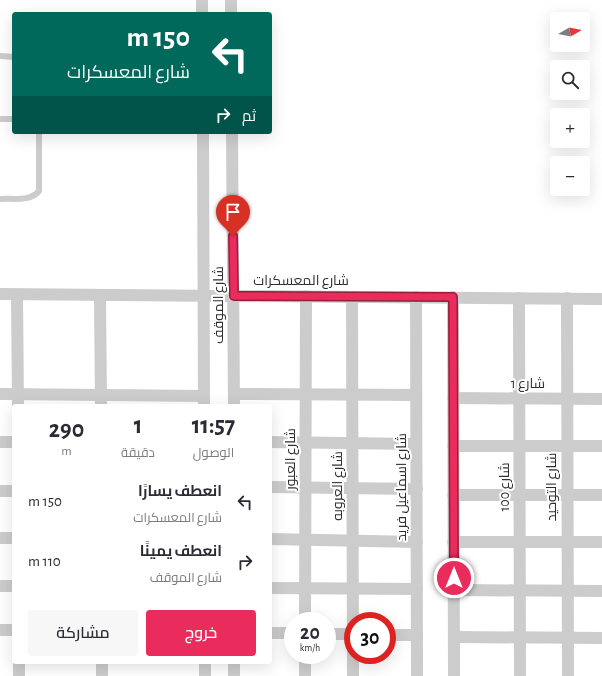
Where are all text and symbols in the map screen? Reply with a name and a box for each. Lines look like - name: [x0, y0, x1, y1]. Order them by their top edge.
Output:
- north arrow: [550, 12, 590, 52]
- map controls: [550, 12, 590, 196]
- text: 150 m: [126, 24, 190, 52]
- icon: left: [204, 28, 256, 80]
- button: search: [550, 60, 590, 100]
- text: شارع المعسكرات: [67, 64, 190, 82]
- icon: right: [212, 104, 234, 126]
- button: +: [550, 108, 590, 148]
- text: ثم: [242, 109, 256, 124]
- button: −: [550, 156, 590, 196]
- pin: [216, 195, 250, 236]
- icon: arrive: [222, 201, 244, 223]
- street label: شارع الموقف: [212, 266, 227, 344]
- street label: شارع المعسكرات: [253, 274, 349, 289]
- street label: شارع 1: [511, 377, 545, 392]
- text: 1: [134, 414, 142, 438]
- text: 11:57: [192, 414, 235, 438]
- text: 290: [49, 418, 84, 442]
- street label: شارع العبور: [284, 428, 299, 491]
- street label: شارع اسماعيل فريد: [395, 433, 410, 541]
- text: m: [61, 445, 72, 458]
- text: دقيقة: [121, 447, 155, 460]
- text: الوصول: [193, 447, 234, 460]
- street label: شارع العروبه: [331, 451, 346, 521]
- street label: شارع التوحيد: [545, 453, 560, 521]
- street label: شارع 100: [498, 462, 513, 512]
- text: انعطف يسارًا: [138, 484, 222, 499]
- icon: left: [234, 491, 256, 513]
- text: 150 m: [28, 494, 62, 509]
- text: شارع المعسكرات: [133, 512, 222, 525]
- text: انعطف يمينًا: [140, 544, 222, 559]
- icon: right: [234, 551, 256, 573]
- text: 110 m: [28, 554, 61, 569]
- position arrow: [433, 557, 475, 599]
- text: شارع الموقف: [150, 572, 222, 585]
- button: مشاركة: [28, 610, 138, 656]
- button: خروج: [146, 610, 256, 656]
- speed limit sign: 30: [344, 612, 396, 664]
- text: 20: [300, 623, 320, 643]
- text: km/h: [300, 643, 320, 653]

